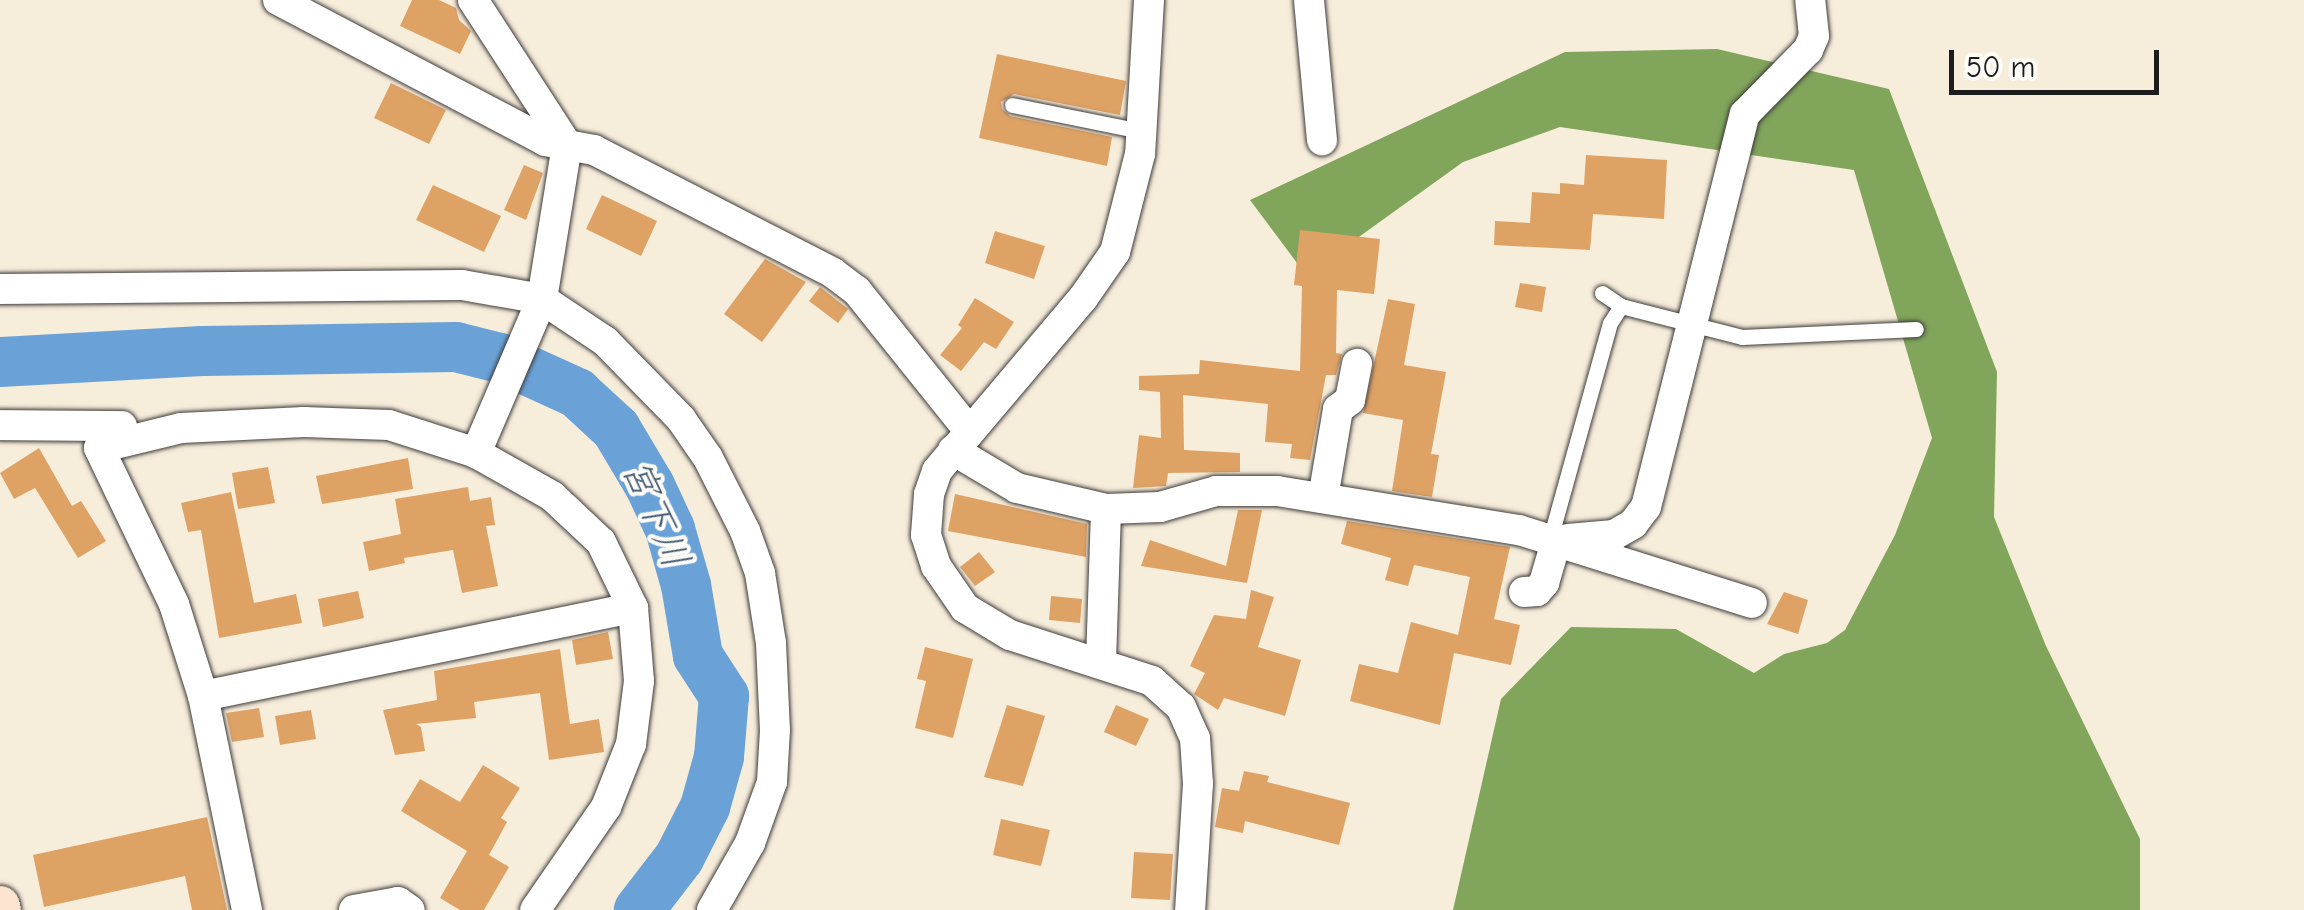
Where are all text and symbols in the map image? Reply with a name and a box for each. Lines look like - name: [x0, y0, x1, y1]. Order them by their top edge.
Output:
- scale bar: [1954, 30, 2164, 92]
- text: 50 m: [1966, 50, 2035, 85]
- water label: 宮下川: [612, 453, 698, 575]

